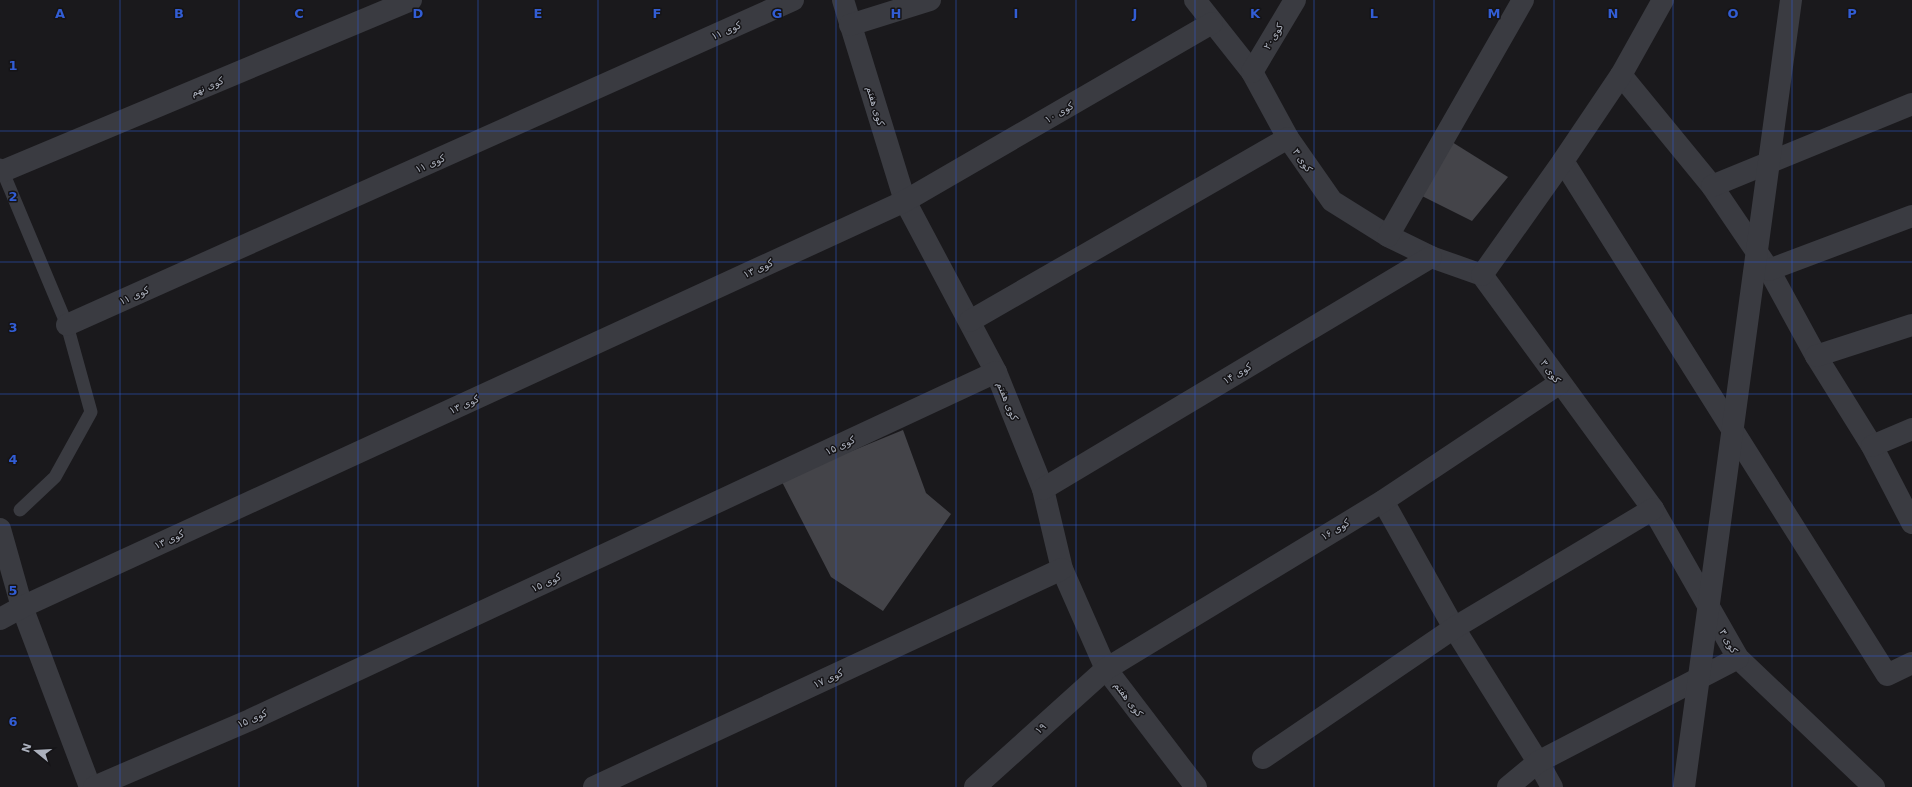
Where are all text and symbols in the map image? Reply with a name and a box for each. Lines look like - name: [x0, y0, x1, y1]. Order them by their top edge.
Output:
- text: A: [55, 6, 65, 21]
- text: B: [174, 6, 184, 21]
- text: C: [294, 6, 304, 21]
- text: D: [413, 6, 424, 21]
- text: E: [534, 6, 542, 21]
- text: F: [653, 6, 661, 21]
- text: G: [772, 6, 782, 21]
- text: H: [891, 6, 901, 21]
- text: I: [1014, 6, 1018, 21]
- text: J: [1132, 6, 1137, 21]
- text: K: [1250, 6, 1261, 21]
- text: L: [1370, 6, 1378, 21]
- text: M: [1488, 6, 1500, 21]
- text: N: [1608, 6, 1618, 21]
- text: O: [1727, 6, 1739, 21]
- text: P: [1847, 6, 1857, 21]
- street label: کوی ۱۱: [709, 19, 743, 42]
- street label: کوی۲۰: [1261, 21, 1286, 51]
- text: 1: [8, 58, 18, 73]
- street label: کوی نهم: [189, 74, 226, 99]
- street label: کوی هفتم: [863, 85, 887, 128]
- street label: کوی ۱۰: [1043, 100, 1076, 125]
- street label: کوی ۳: [1291, 146, 1315, 174]
- street label: کوی ۱۱: [413, 152, 447, 175]
- text: 2: [8, 189, 18, 204]
- street label: کوی ۱۳: [742, 257, 775, 280]
- street label: کوی ۱۱: [117, 284, 151, 307]
- text: 3: [8, 320, 18, 335]
- street label: کوی ۳: [1538, 357, 1563, 385]
- street label: کوی ۱۴: [1221, 360, 1254, 386]
- street label: کوی هفتم: [994, 380, 1020, 423]
- street label: کوی ۱۳: [448, 393, 481, 416]
- street label: کوی ۱۵: [824, 434, 857, 457]
- text: 4: [8, 452, 18, 467]
- street label: کوی ۱۶: [1319, 516, 1352, 542]
- street label: کوی ۱۳: [153, 528, 186, 551]
- street label: کوی ۱۵: [530, 571, 563, 594]
- text: 5: [8, 583, 18, 598]
- street label: کوی ۳: [1717, 627, 1740, 656]
- street label: کوی ۱۷: [812, 667, 845, 690]
- street label: کوی هفتم: [1111, 680, 1145, 720]
- street label: کوی ۱۵: [235, 707, 269, 730]
- text: 6: [8, 714, 18, 729]
- street label: ۱۹: [1033, 721, 1048, 736]
- north arrow: [16, 731, 56, 771]
- text: N: [19, 742, 35, 754]

